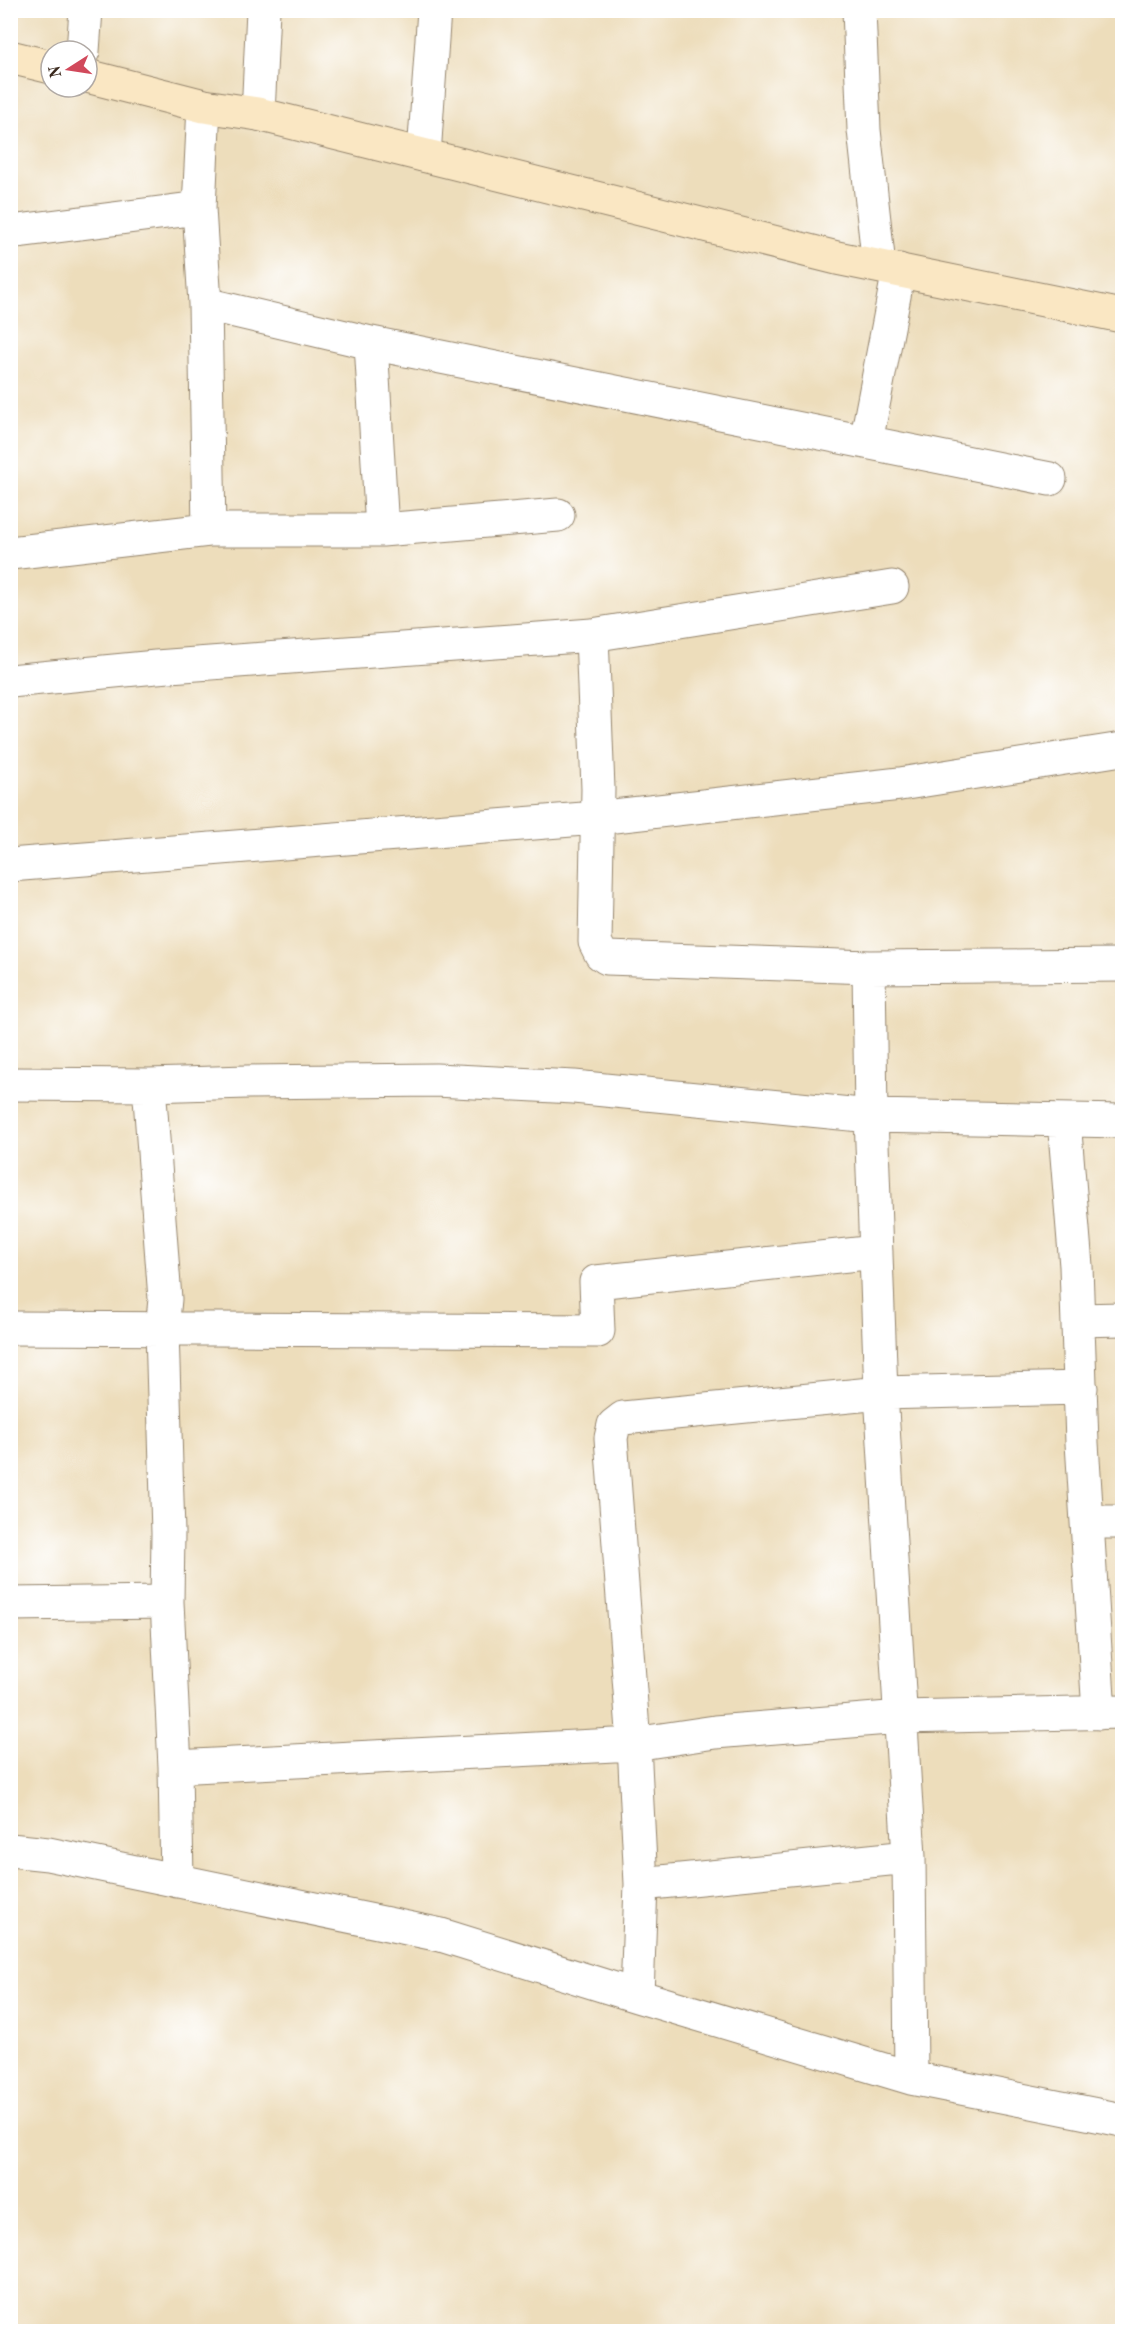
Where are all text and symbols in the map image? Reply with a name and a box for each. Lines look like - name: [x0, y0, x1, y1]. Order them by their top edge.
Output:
- north arrow: [39, 39, 99, 99]
- text: N: [47, 63, 65, 79]

